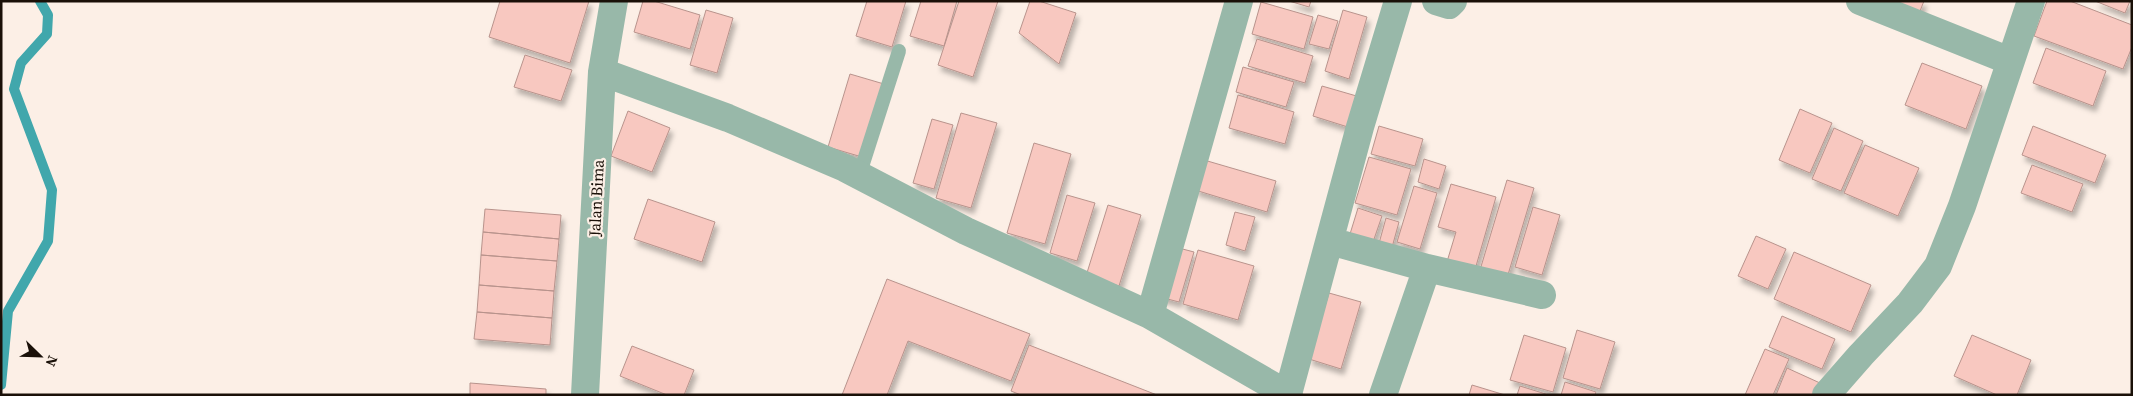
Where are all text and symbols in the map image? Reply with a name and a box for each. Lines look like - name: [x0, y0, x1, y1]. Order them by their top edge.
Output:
- street label: Jalan Bima: [583, 158, 609, 238]
- north arrow: [15, 331, 65, 381]
- text: N: [41, 352, 63, 370]

